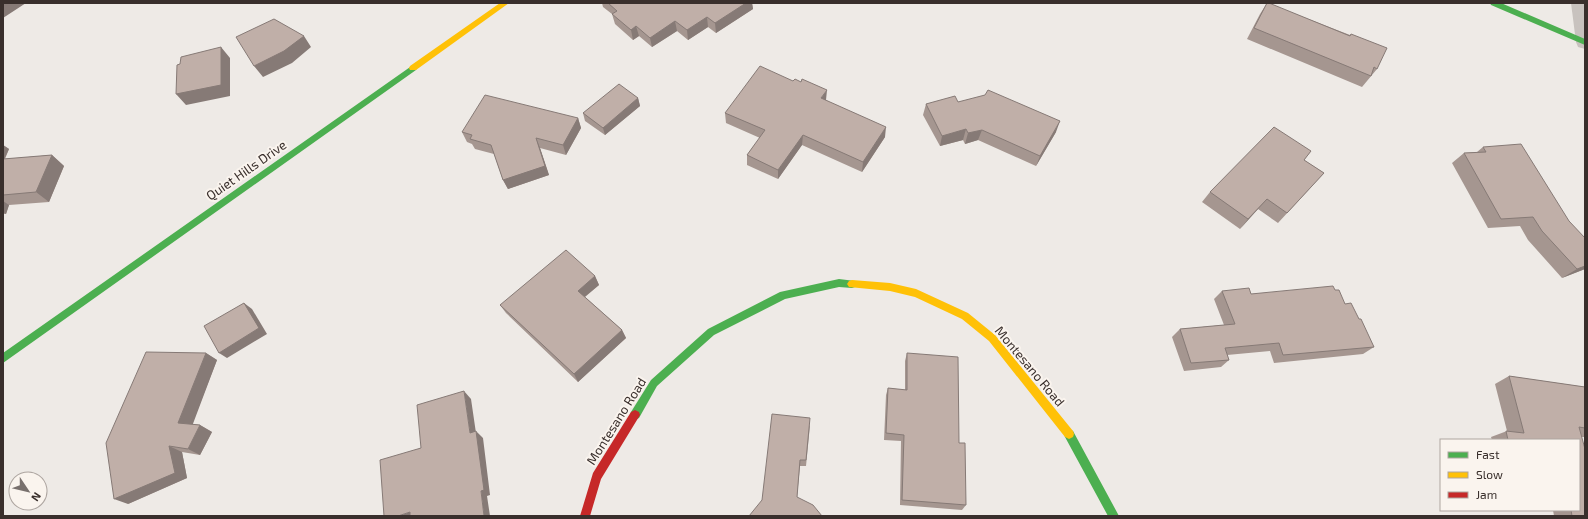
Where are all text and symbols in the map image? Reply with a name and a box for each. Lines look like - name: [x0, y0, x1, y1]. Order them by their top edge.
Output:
- street label: Quiet Hills Drive: [203, 136, 289, 204]
- street label: Montesano Road: [992, 323, 1068, 409]
- street label: Montesano Road: [583, 374, 649, 468]
- legend: [1440, 439, 1580, 511]
- text: Fast: [1476, 447, 1500, 461]
- text: Slow: [1476, 467, 1503, 481]
- north arrow: [8, 471, 48, 511]
- text: Jam: [1476, 487, 1497, 501]
- text: N: [29, 490, 44, 504]

